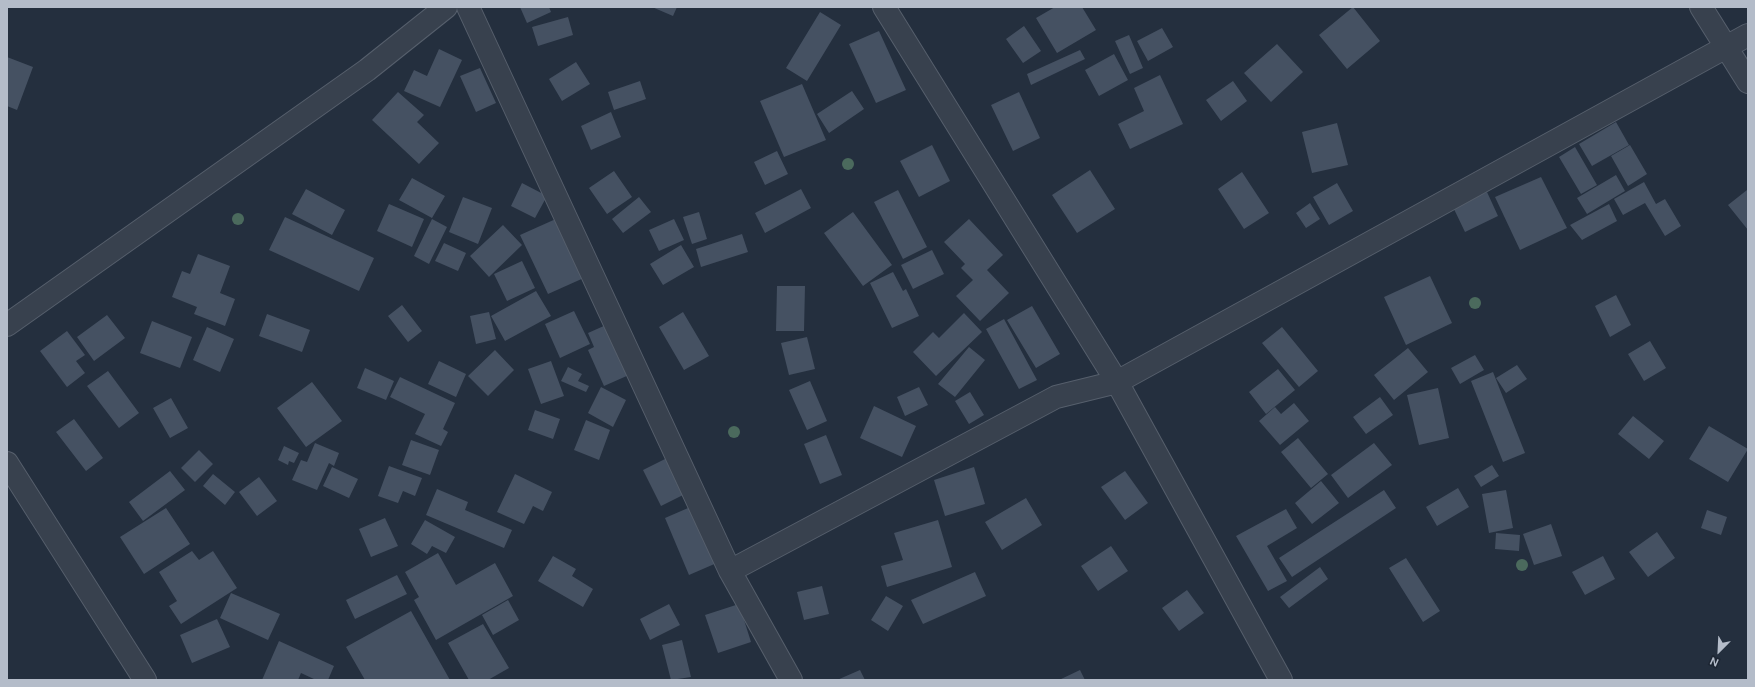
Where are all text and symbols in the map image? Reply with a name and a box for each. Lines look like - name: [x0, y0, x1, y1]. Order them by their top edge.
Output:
- north arrow: [1699, 631, 1739, 671]
- text: N: [1708, 654, 1721, 670]

